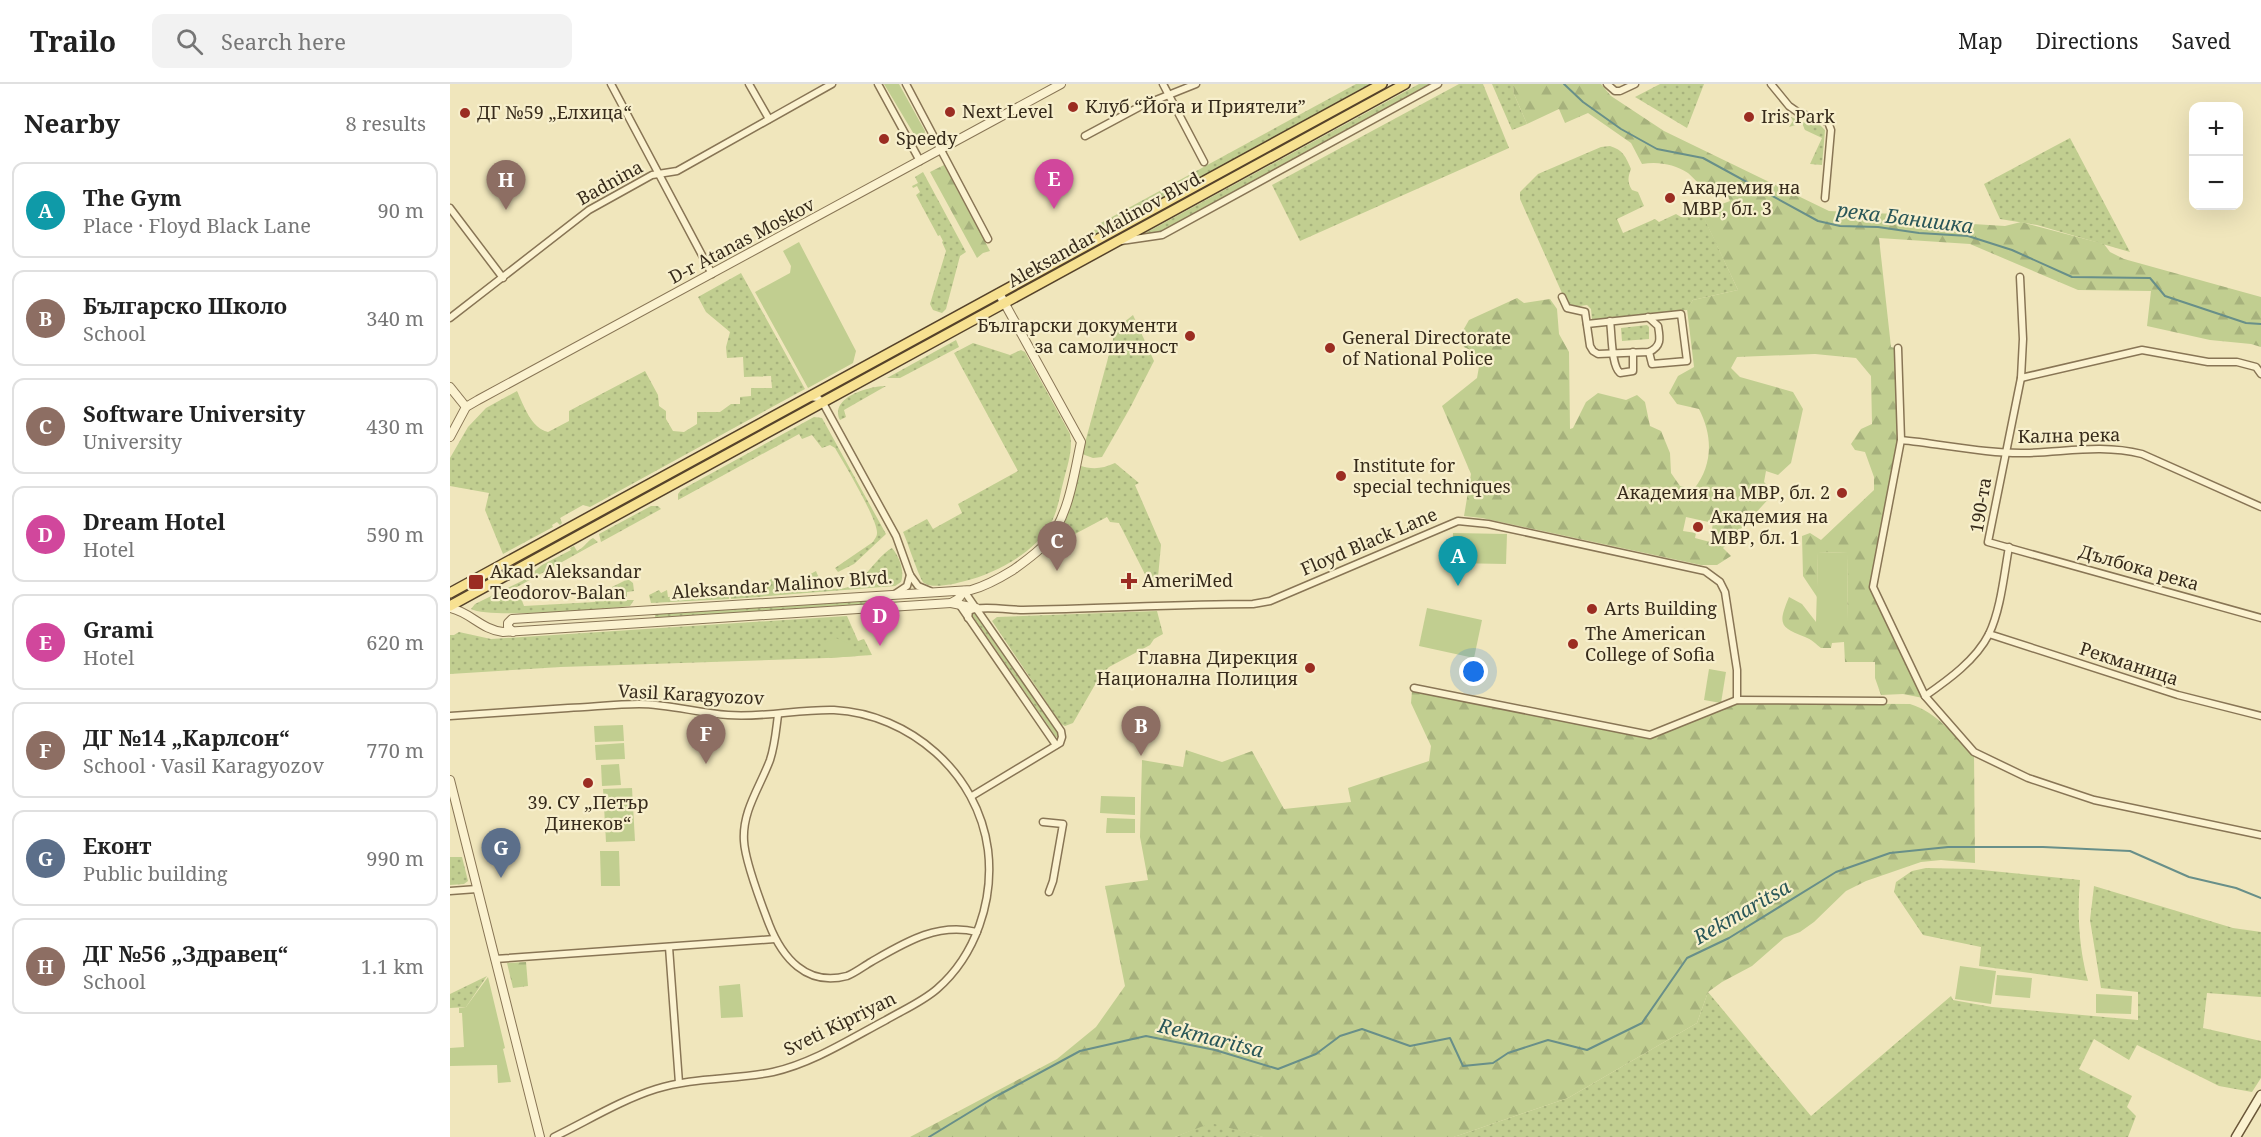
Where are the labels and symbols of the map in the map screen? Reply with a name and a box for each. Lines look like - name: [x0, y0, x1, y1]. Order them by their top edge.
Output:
- place label: Клуб “Йога и Приятели”: [1085, 94, 1306, 118]
- place label: Next Level: [962, 99, 1054, 123]
- place label: ДГ №59 „Елхица“: [477, 100, 632, 124]
- marker: Клуб “Йога и Приятели”: [1066, 100, 1080, 114]
- place label: Iris Park: [1761, 104, 1835, 128]
- marker: Next Level: [943, 105, 957, 119]
- marker: ДГ №59 „Елхица“: [458, 106, 472, 120]
- marker: Iris Park: [1742, 110, 1756, 124]
- place label: Speedy: [896, 126, 958, 150]
- marker: Speedy: [877, 132, 891, 146]
- street label: Badnina: [572, 154, 647, 210]
- pin: H: [486, 160, 526, 210]
- pin: E: [1034, 160, 1074, 209]
- street label: Aleksandar Malinov Blvd.: [1003, 164, 1208, 292]
- place label: Академия на МВР, бл. 3: [1682, 175, 1801, 220]
- street label: D-r Atanas Moskov: [664, 191, 819, 289]
- marker: Академия на МВР, бл. 3: [1663, 191, 1677, 205]
- water label: река Банишка: [1834, 196, 1975, 239]
- place label: Български документи за самоличност: [977, 313, 1178, 358]
- place label: General Directorate of National Police: [1342, 325, 1511, 370]
- marker: Български документи за самоличност: [1183, 329, 1197, 343]
- marker: General Directorate of National Police: [1323, 341, 1337, 355]
- street label: Кална река: [2017, 422, 2121, 448]
- place label: Institute for special techniques: [1353, 453, 1511, 498]
- marker: Institute for special techniques: [1334, 469, 1348, 483]
- street label: 190-та: [1964, 476, 1996, 534]
- place label: Академия на МВР, бл. 2: [1617, 480, 1830, 504]
- marker: Академия на МВР, бл. 2: [1835, 486, 1849, 500]
- street label: Floyd Black Lane: [1297, 501, 1441, 581]
- place label: Академия на МВР, бл. 1: [1710, 504, 1829, 549]
- marker: Академия на МВР, бл. 1: [1691, 520, 1705, 534]
- pin: C: [1038, 522, 1076, 571]
- pin: A: [1438, 536, 1478, 586]
- street label: Дълбока река: [2076, 538, 2202, 596]
- place label: Akad. Aleksandar Teodorov-Balan: [490, 559, 642, 604]
- street label: Aleksandar Malinov Blvd.: [671, 564, 893, 604]
- place label: AmeriMed: [1142, 568, 1233, 592]
- marker: AmeriMed: [1120, 572, 1138, 590]
- marker: Akad. Aleksandar Teodorov-Balan: [467, 573, 485, 591]
- pin: D: [860, 596, 900, 646]
- place label: Arts Building: [1604, 596, 1717, 620]
- marker: Arts Building: [1585, 602, 1599, 616]
- place label: The American College of Sofia: [1585, 621, 1715, 666]
- street label: Рекманица: [2077, 636, 2182, 690]
- marker: The American College of Sofia: [1566, 637, 1580, 651]
- place label: Главна Дирекция Национална Полиция: [1097, 645, 1298, 690]
- your location: [1459, 657, 1488, 686]
- marker: Главна Дирекция Национална Полиция: [1303, 661, 1317, 675]
- street label: Vasil Karagyozov: [617, 678, 765, 710]
- pin: B: [1122, 706, 1160, 756]
- pin: F: [686, 714, 726, 764]
- marker: 39. СУ „Петър Динеков“: [581, 776, 595, 790]
- place label: 39. СУ „Петър Динеков“: [528, 790, 648, 835]
- pin: G: [482, 828, 520, 878]
- water label: Rekmaritsa: [1688, 873, 1795, 951]
- street label: Sveti Kipriyan: [779, 985, 900, 1061]
- water label: Rekmaritsa: [1155, 1011, 1267, 1064]

